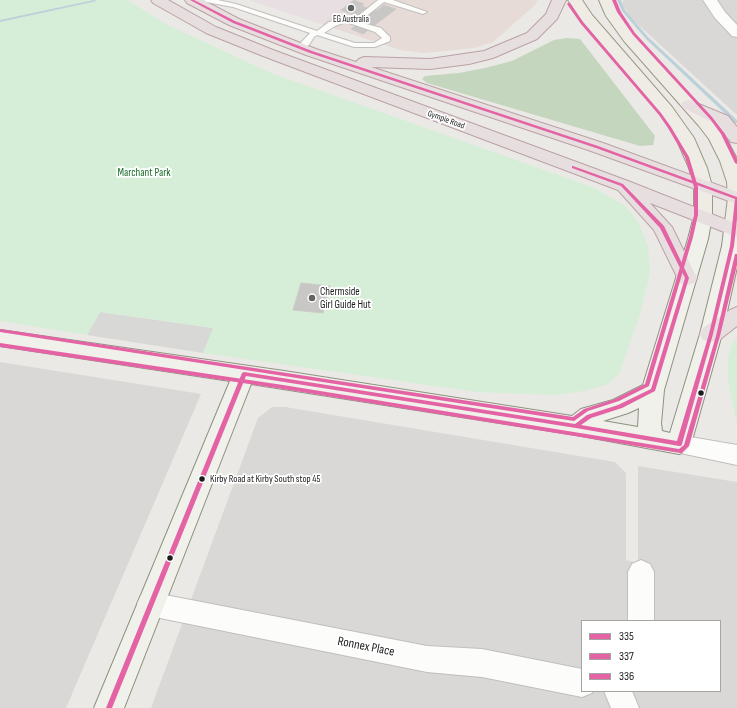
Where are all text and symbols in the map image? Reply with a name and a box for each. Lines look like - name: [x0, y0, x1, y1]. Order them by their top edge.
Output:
- marker: EG Australia: [346, 3, 356, 13]
- place label: EG Australia: [333, 15, 369, 25]
- street label: Gympie Road: [426, 108, 466, 132]
- park label: Marchant Park: [117, 166, 171, 180]
- place label: Chermside Girl Guide Hut: [320, 285, 371, 311]
- marker: Chermside Girl Guide Hut: [307, 293, 317, 303]
- unlabelled marker: [696, 388, 706, 398]
- place label: Kirby Road at Kirby South stop 45: [210, 473, 321, 485]
- marker: Kirby Road at Kirby South stop 45: [197, 474, 207, 484]
- unlabelled marker: [165, 553, 175, 563]
- legend: [581, 620, 721, 692]
- text: 335: [619, 629, 634, 644]
- street label: Ronnex Place: [336, 634, 396, 660]
- text: 337: [619, 649, 634, 664]
- text: 336: [619, 669, 634, 684]

